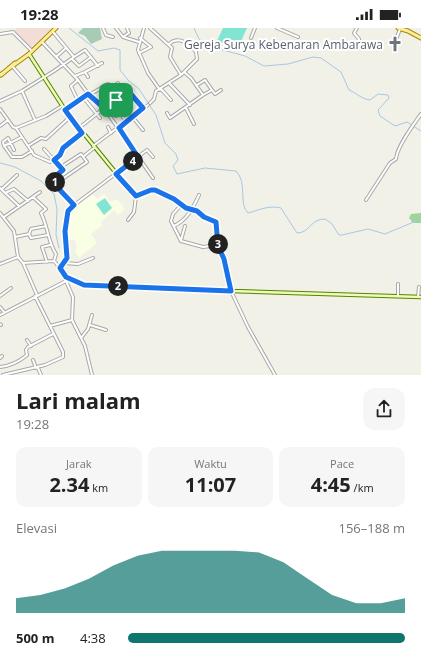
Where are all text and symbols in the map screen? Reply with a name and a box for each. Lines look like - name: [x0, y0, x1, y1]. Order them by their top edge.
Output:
- text: 19:28: [20, 4, 59, 24]
- church icon: Gereja Surya Kebenaran Ambarawa: [386, 35, 404, 53]
- place label: Gereja Surya Kebenaran Ambarawa: [184, 36, 383, 53]
- pin: [99, 83, 133, 117]
- icon: arrive: [105, 89, 127, 111]
- pin: 4: [123, 151, 143, 171]
- text: 4: [130, 153, 136, 168]
- pin: 1: [45, 172, 65, 192]
- text: 1: [52, 174, 58, 189]
- pin: 3: [208, 234, 228, 254]
- text: 3: [215, 236, 221, 251]
- pin: 2: [108, 276, 128, 296]
- text: 2: [115, 278, 121, 293]
- text: Lari malam: [16, 385, 141, 415]
- button: share: [363, 388, 405, 430]
- text: 19:28: [16, 415, 49, 433]
- text: Jarak: [66, 456, 92, 471]
- text: Waktu: [194, 456, 227, 471]
- text: Pace: [330, 456, 354, 471]
- text: 2.34: [49, 471, 89, 498]
- text: 11:07: [185, 471, 236, 498]
- text: 4:45: [311, 471, 351, 498]
- text: km: [89, 480, 108, 495]
- text: /km: [351, 480, 374, 495]
- text: Elevasi: [16, 519, 57, 537]
- text: 156–188 m: [338, 519, 405, 537]
- text: 500 m: [16, 629, 54, 647]
- text: 4:38: [80, 629, 106, 647]

